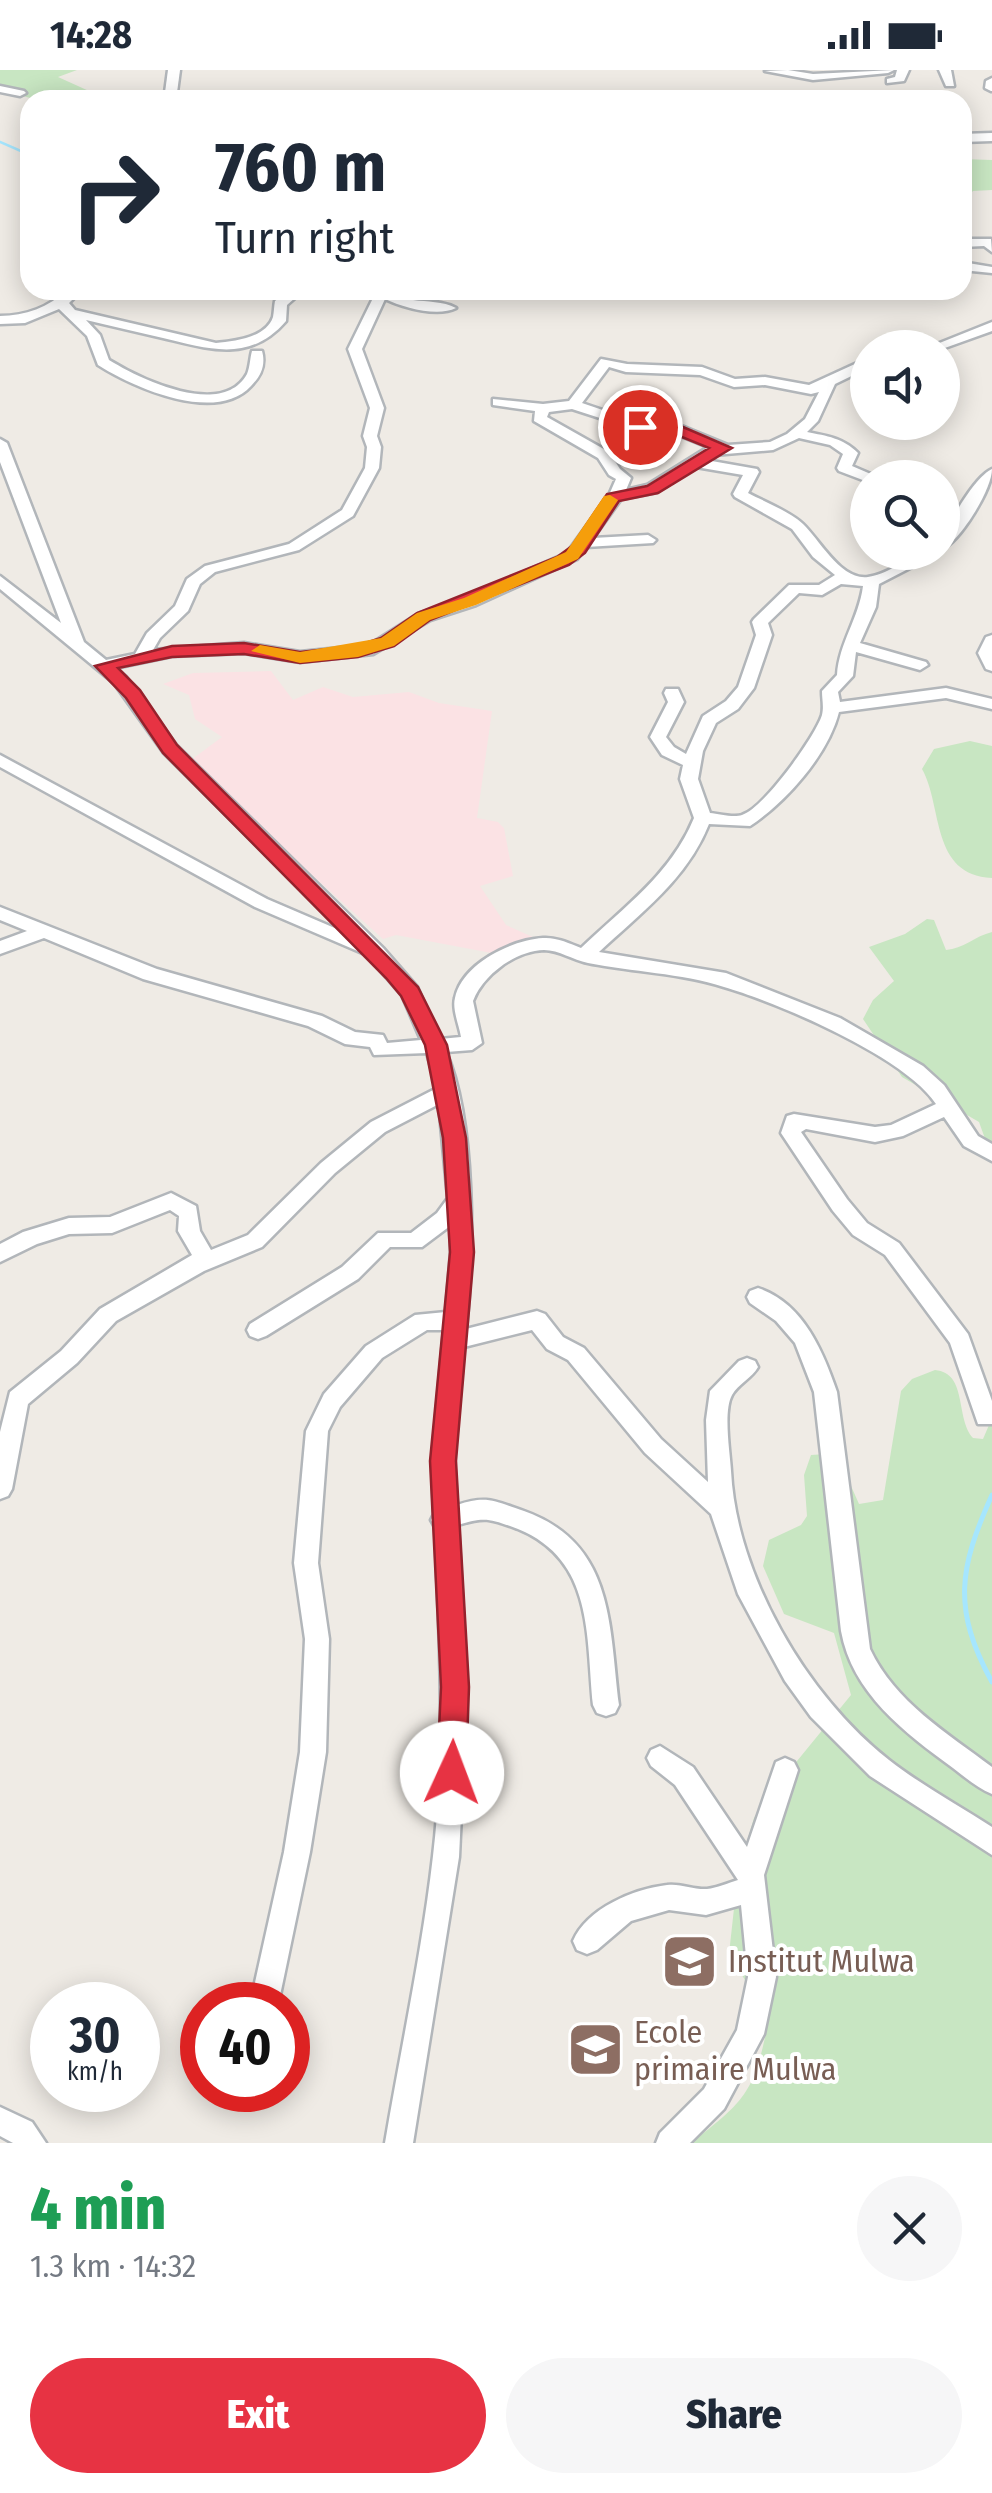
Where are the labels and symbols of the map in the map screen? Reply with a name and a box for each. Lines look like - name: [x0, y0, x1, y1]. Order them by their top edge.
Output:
- pin: [598, 385, 683, 470]
- position arrow: [400, 1721, 504, 1825]
- school or university icon: Institut Mulwa: [659, 1931, 719, 1991]
- place label: Institut Mulwa: [728, 1942, 915, 1980]
- speed limit sign: 40: [180, 1982, 310, 2112]
- place label: Ecole primaire Mulwa: [634, 2013, 836, 2088]
- school or university icon: Ecole primaire Mulwa: [565, 2020, 625, 2080]

